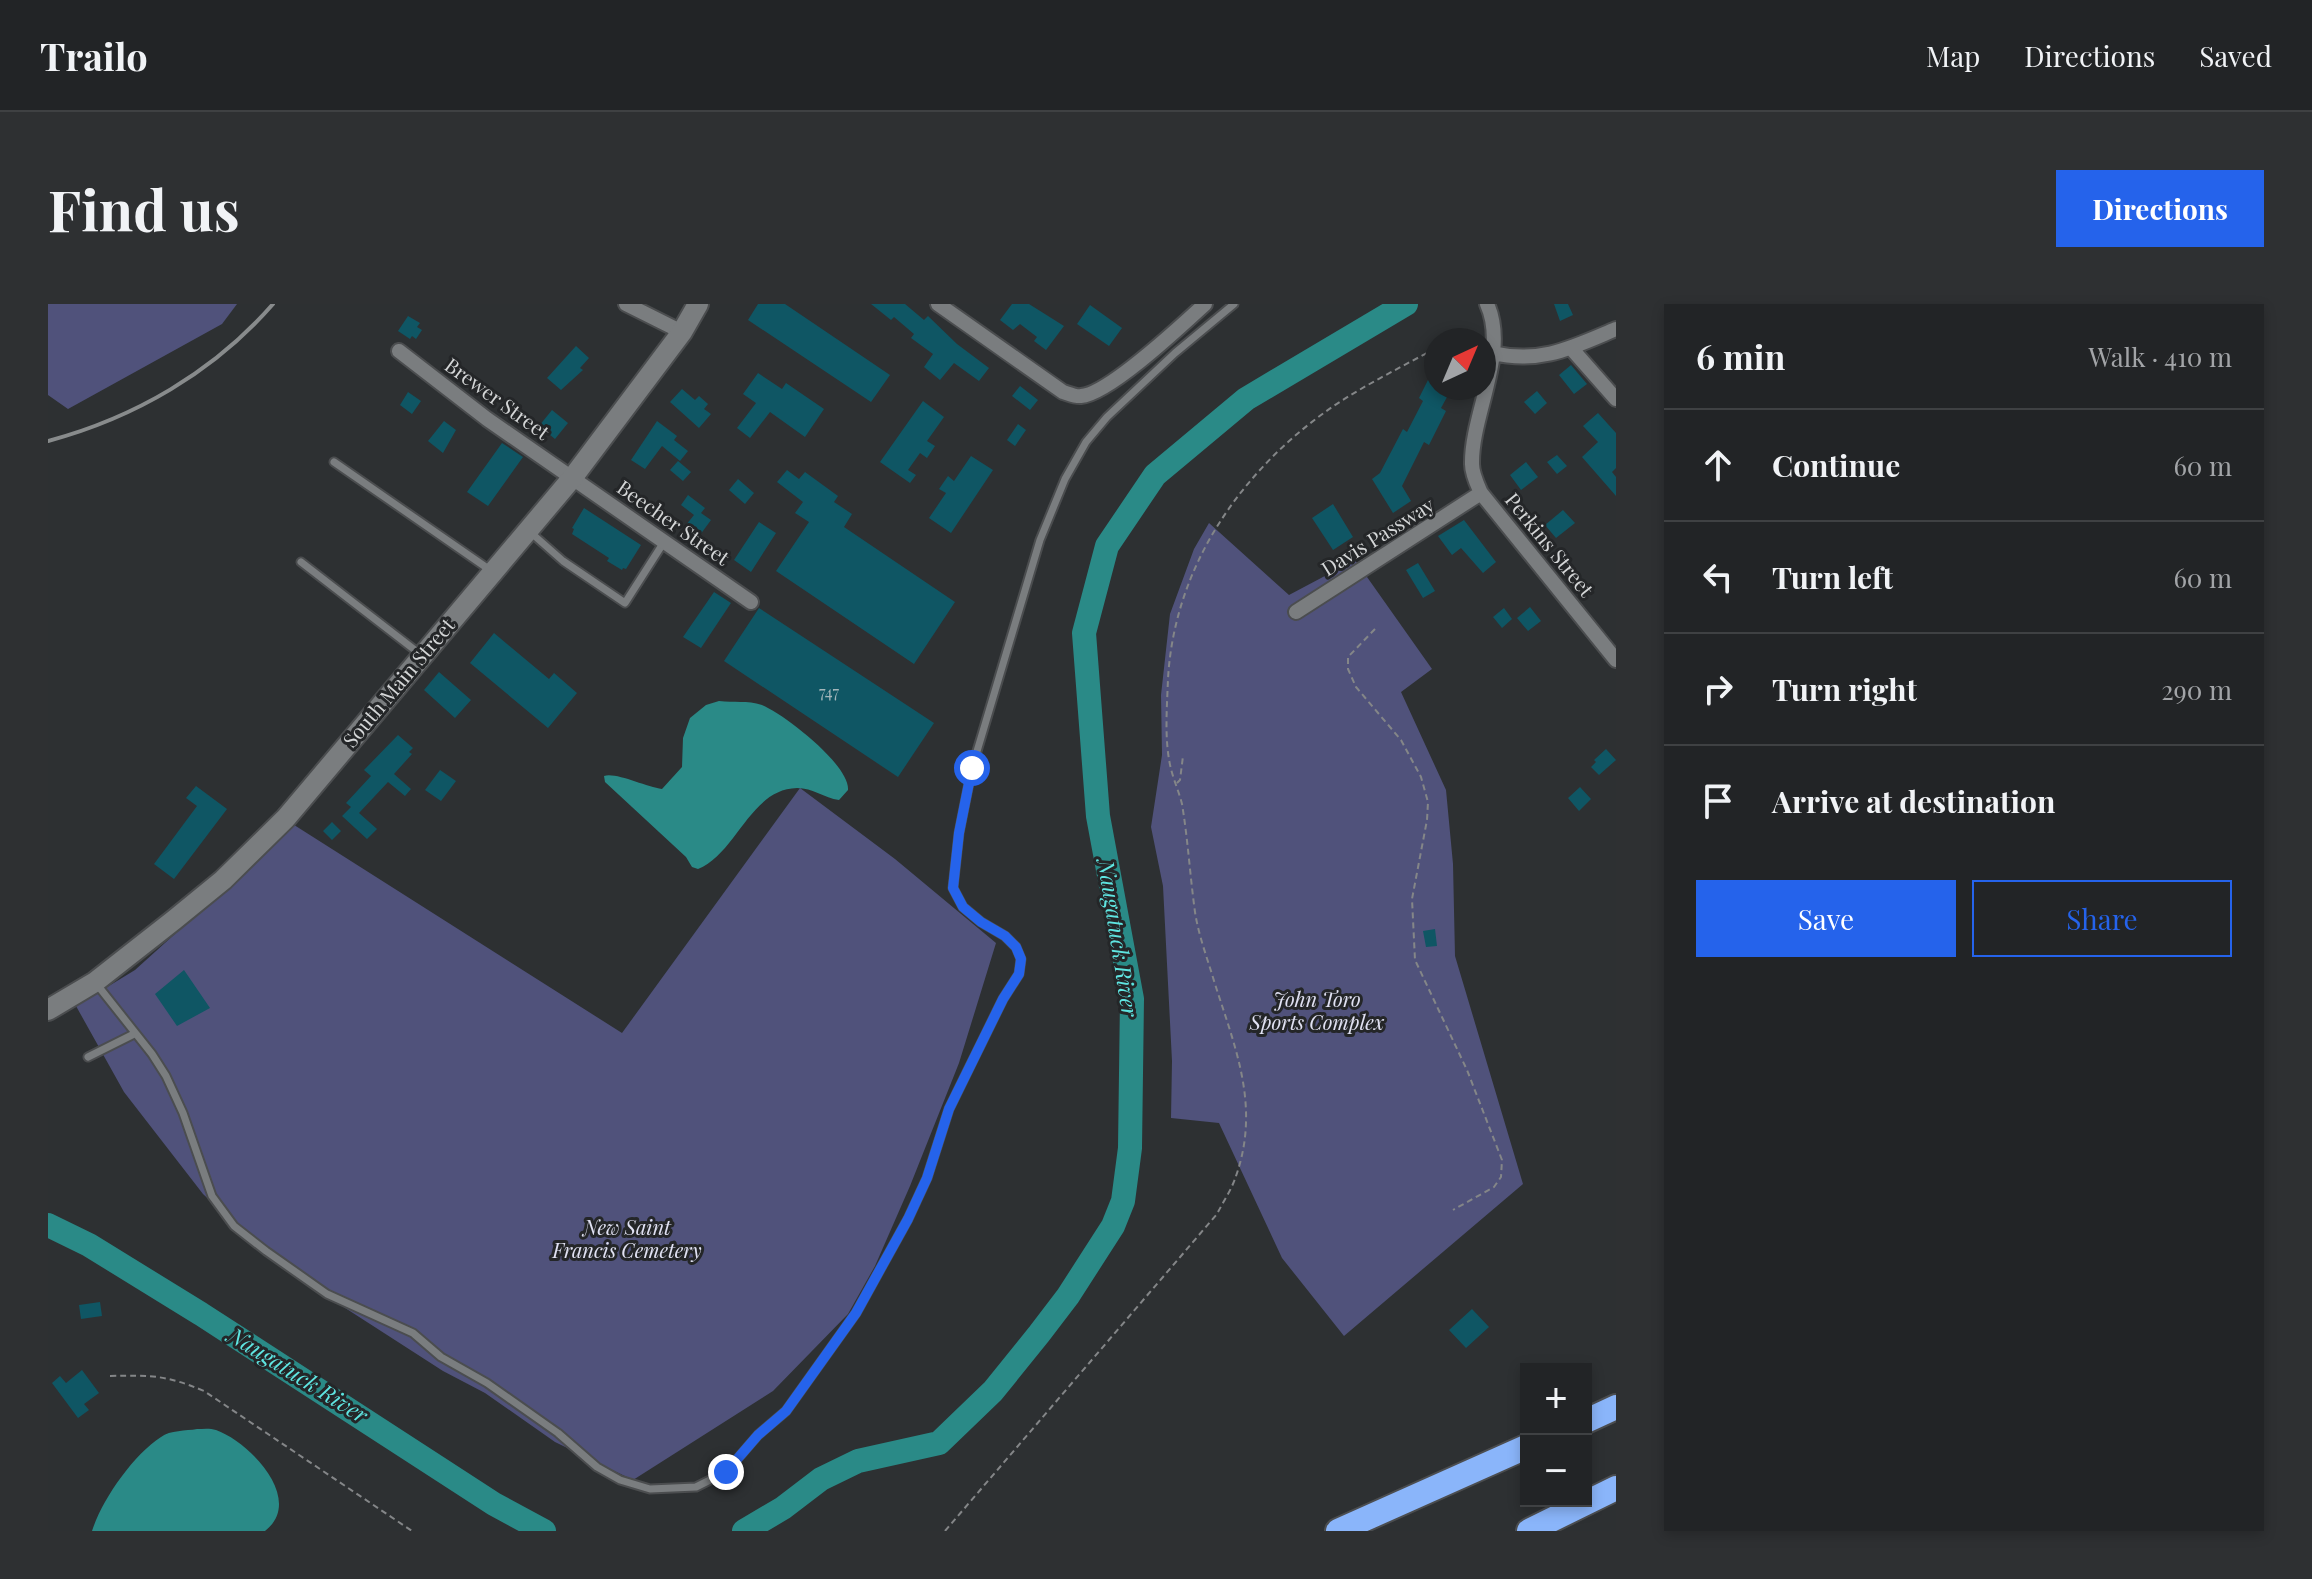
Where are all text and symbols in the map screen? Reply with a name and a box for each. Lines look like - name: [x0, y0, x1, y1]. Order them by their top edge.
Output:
- text: Trailo: [40, 30, 148, 81]
- text: Map: [1926, 37, 1980, 74]
- text: Directions: [2024, 37, 2155, 74]
- text: Saved: [2199, 37, 2272, 74]
- button: Directions: [2056, 170, 2264, 247]
- text: Find us: [48, 171, 240, 246]
- north arrow: [1424, 328, 1496, 400]
- text: 6 min: [1696, 333, 1785, 379]
- text: Walk · 410 m: [2089, 339, 2232, 374]
- street label: Brewer Street: [440, 351, 556, 446]
- icon: ahead: [1696, 443, 1740, 487]
- text: Continue: [1772, 445, 1900, 485]
- text: 60 m: [2173, 448, 2232, 483]
- street label: Beecher Street: [612, 473, 736, 571]
- street label: Perkins Street: [1500, 486, 1601, 602]
- street label: Davis Passway: [1316, 490, 1439, 581]
- icon: left: [1696, 555, 1740, 599]
- text: Turn left: [1772, 557, 1893, 597]
- text: 60 m: [2173, 560, 2232, 595]
- street label: South Main Street: [336, 611, 461, 752]
- icon: right: [1696, 667, 1740, 711]
- text: Turn right: [1772, 669, 1917, 709]
- text: 290 m: [2161, 672, 2232, 707]
- house number: 747: [819, 681, 840, 702]
- route start: [954, 750, 990, 786]
- icon: arrive: [1696, 779, 1740, 823]
- text: Arrive at destination: [1772, 781, 2055, 821]
- water label: Naugatuck River: [1091, 855, 1146, 1019]
- button: Save: [1696, 880, 1956, 957]
- button: Share: [1972, 880, 2232, 957]
- park label: John Toro Sports Complex: [1249, 985, 1385, 1035]
- park label: New Saint Francis Cemetery: [551, 1213, 702, 1263]
- water label: Naugatuck River: [221, 1318, 374, 1429]
- map controls: [1520, 1363, 1592, 1507]
- button: +: [1520, 1363, 1592, 1435]
- button: −: [1520, 1435, 1592, 1507]
- route end: [708, 1454, 744, 1490]

